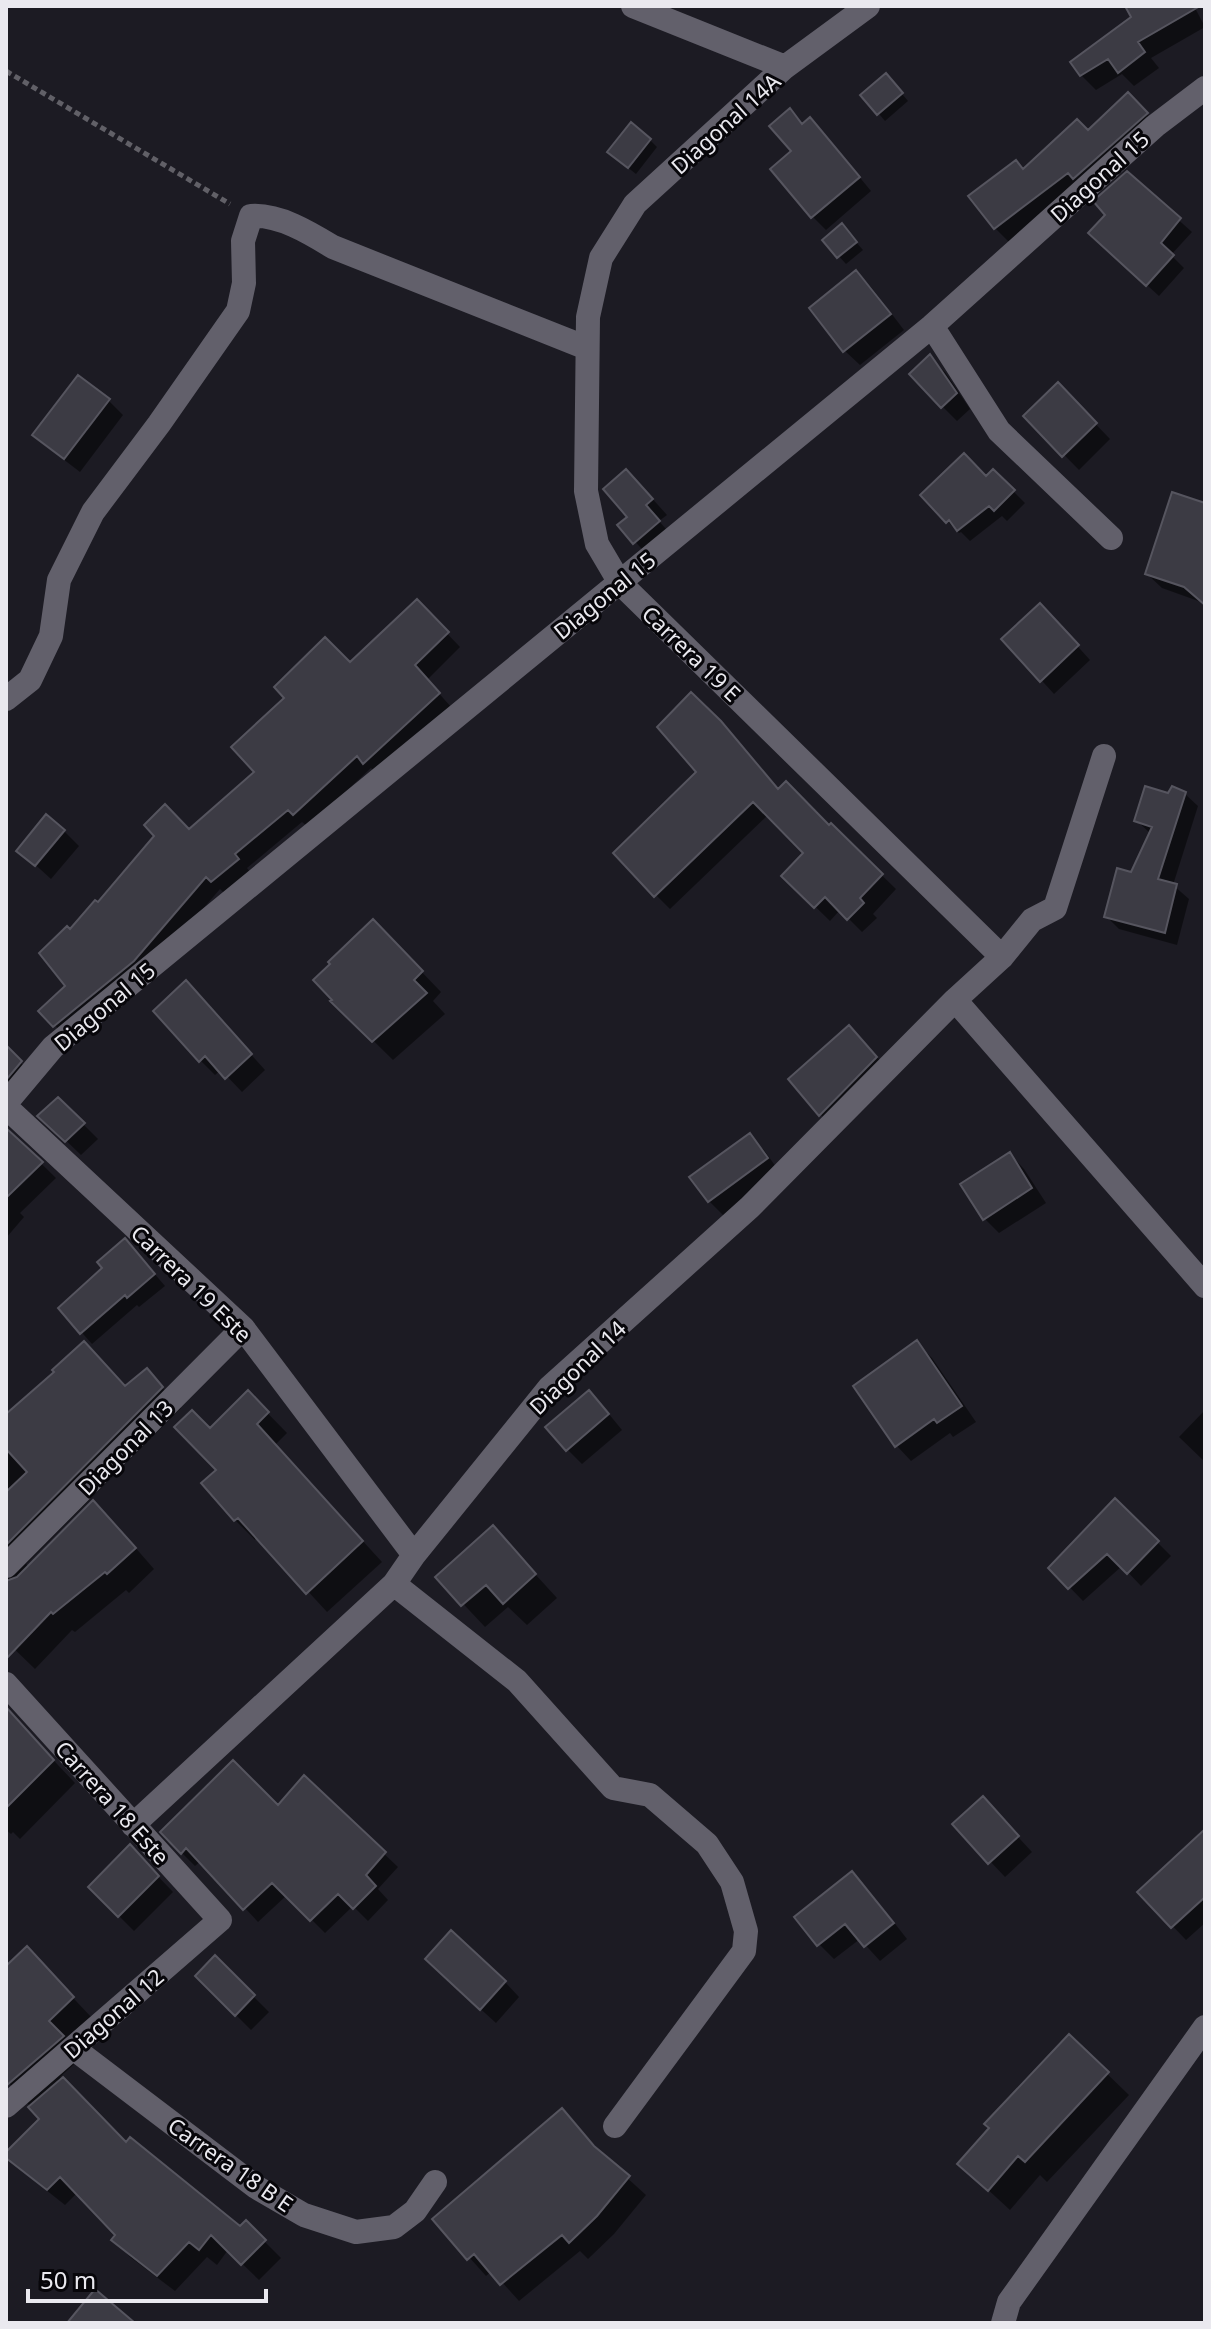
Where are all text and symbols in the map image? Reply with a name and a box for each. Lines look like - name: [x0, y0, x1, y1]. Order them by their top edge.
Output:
- street label: Diagonal 14A: [664, 65, 787, 180]
- street label: Diagonal 15: [1043, 124, 1155, 228]
- street label: Diagonal 15: [547, 545, 661, 645]
- street label: Carrera 19 E: [636, 598, 748, 708]
- street label: Diagonal 15: [47, 955, 161, 1057]
- street label: Carrera 19 Este: [125, 1218, 259, 1348]
- street label: Diagonal 14: [522, 1313, 632, 1421]
- street label: Diagonal 13: [71, 1393, 179, 1501]
- street label: Carrera 18 Este: [49, 1734, 177, 1870]
- street label: Diagonal 12: [57, 1961, 169, 2065]
- street label: Carrera 18 B E: [162, 2110, 300, 2218]
- scale bar: [28, 2253, 266, 2303]
- text: 50 m: [40, 2263, 96, 2296]

